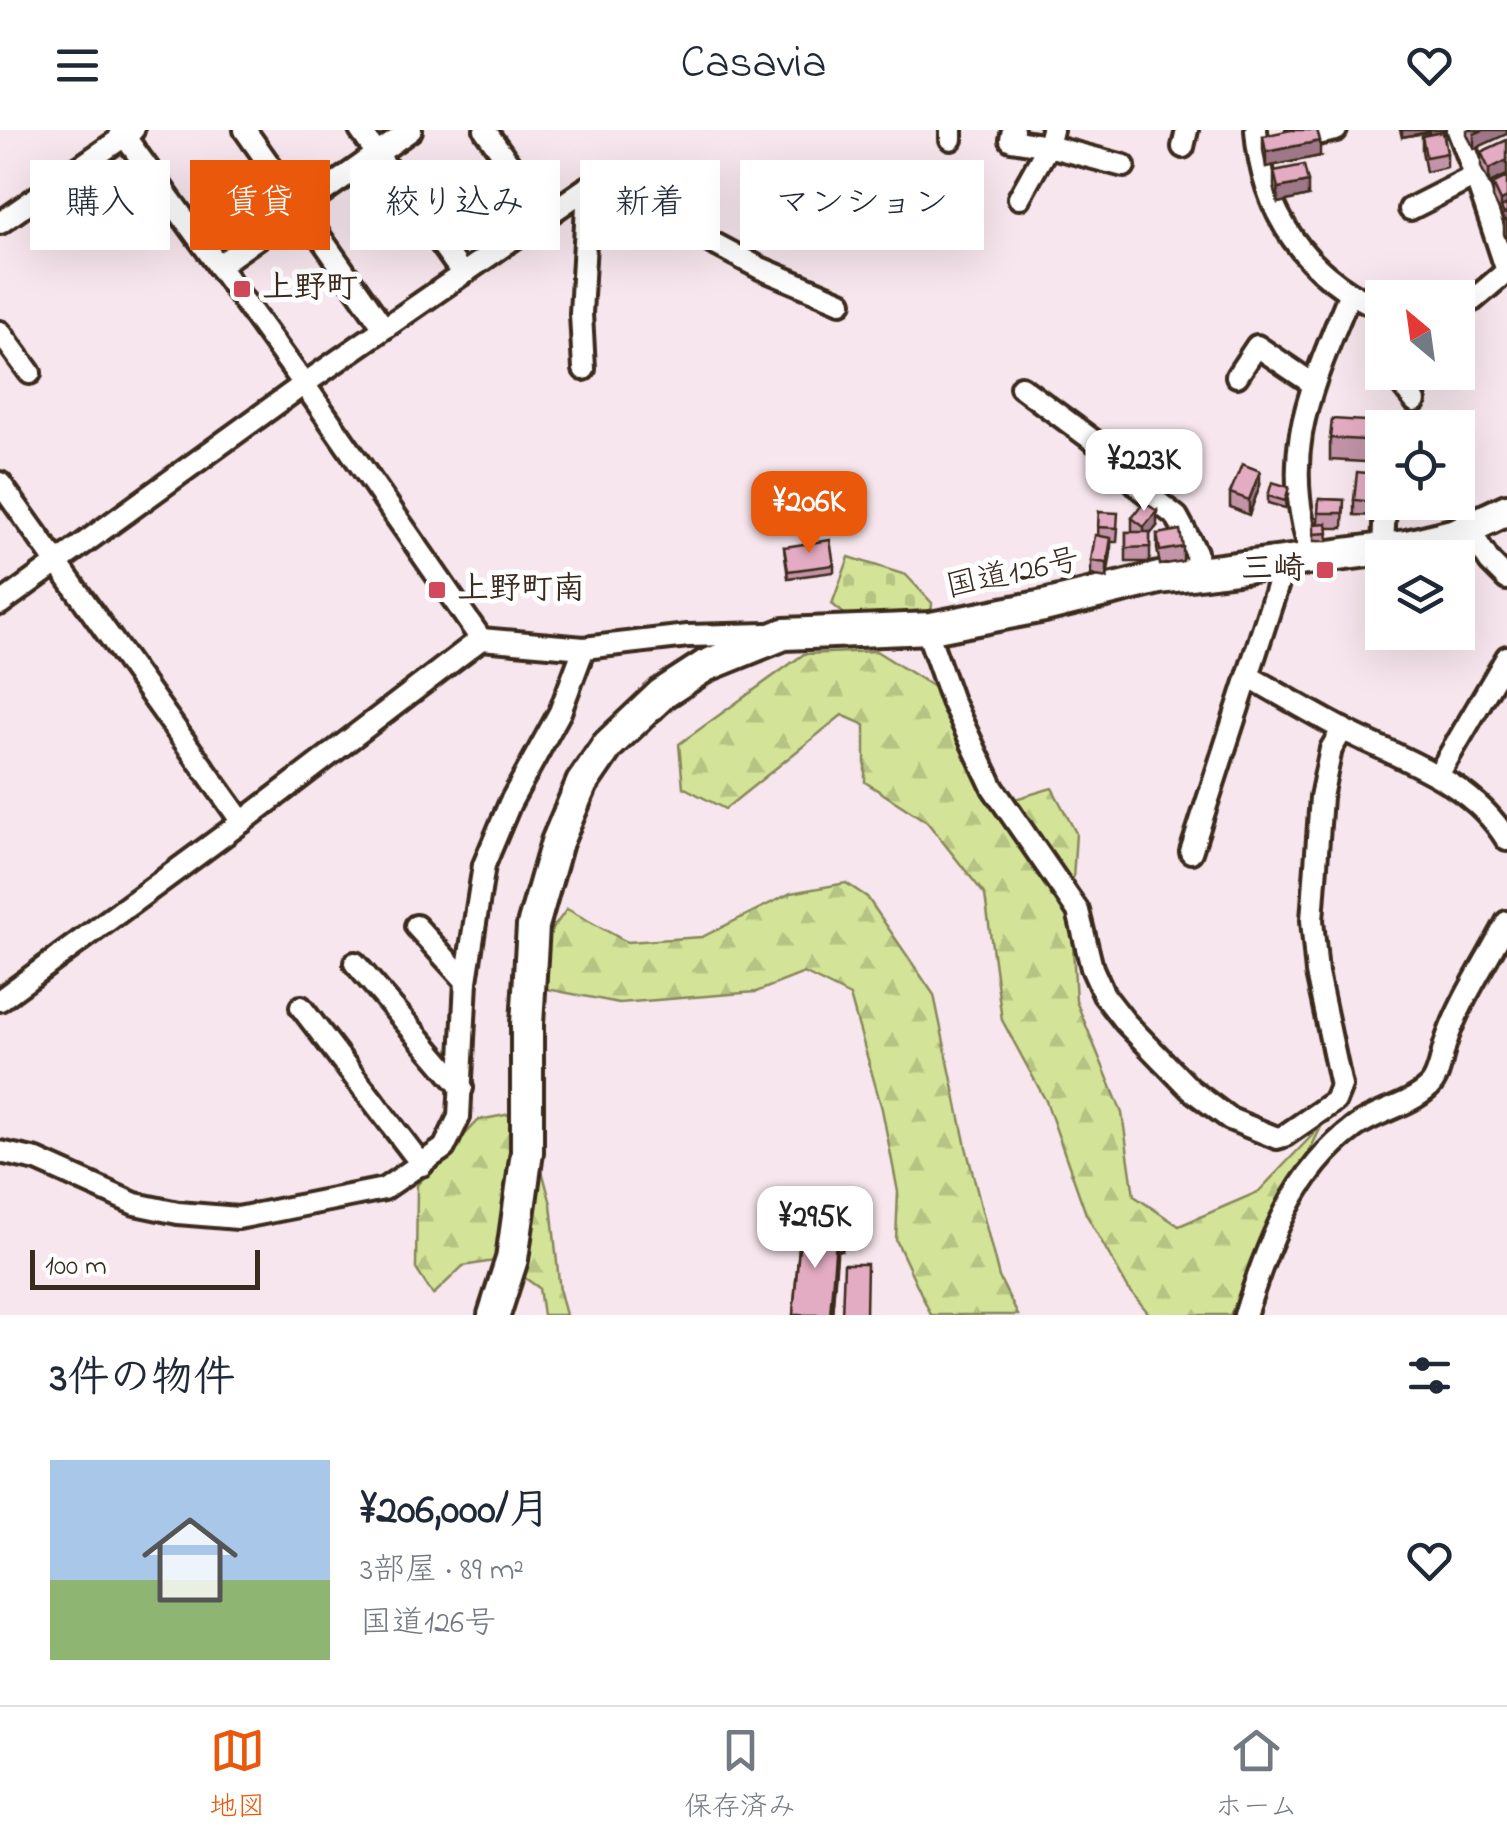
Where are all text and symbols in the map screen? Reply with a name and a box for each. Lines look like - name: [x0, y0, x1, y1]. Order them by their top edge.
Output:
- text: Casavia: [681, 32, 826, 98]
- icon: menu: [50, 38, 105, 93]
- icon: heart: [1402, 38, 1457, 93]
- chip: 購入: [30, 160, 170, 250]
- chip: 賃貸: [190, 160, 330, 250]
- chip: 絞り込み: [350, 160, 560, 250]
- chip: 新着: [580, 160, 720, 250]
- chip: マンション: [740, 160, 984, 250]
- place label: 上野町: [262, 266, 358, 313]
- marker: 上野町: [231, 278, 253, 300]
- north arrow: [1365, 280, 1475, 390]
- map controls: [1365, 280, 1475, 650]
- button: locate: [1365, 410, 1475, 520]
- pin: ¥223K: [1074, 429, 1214, 514]
- text: ¥223K: [1107, 438, 1181, 485]
- pin: ¥206K: [739, 471, 879, 556]
- text: ¥206K: [773, 480, 845, 527]
- street label: 国道126号: [942, 538, 1084, 612]
- button: layers: [1365, 540, 1475, 650]
- place label: 三崎: [1241, 547, 1305, 594]
- marker: 三崎: [1314, 559, 1336, 581]
- place label: 上野町南: [457, 567, 585, 614]
- marker: 上野町南: [426, 579, 448, 601]
- pin: ¥295K: [745, 1186, 885, 1271]
- text: ¥295K: [779, 1195, 851, 1242]
- scale bar: [30, 1245, 260, 1290]
- text: 100 m: [45, 1247, 107, 1288]
- icon: filters: [1402, 1348, 1457, 1403]
- text: 3件の物件: [50, 1349, 235, 1410]
- text: ¥206,000/月: [360, 1481, 551, 1542]
- icon: home: [130, 1500, 250, 1620]
- icon: heart: [1402, 1533, 1457, 1588]
- text: 3部屋 · 89 m²: [360, 1548, 524, 1595]
- text: 国道126号: [360, 1601, 496, 1648]
- tab: 地図: [209, 1723, 265, 1829]
- tab: 保存済み: [684, 1723, 796, 1829]
- tab: ホーム: [1215, 1723, 1298, 1829]

